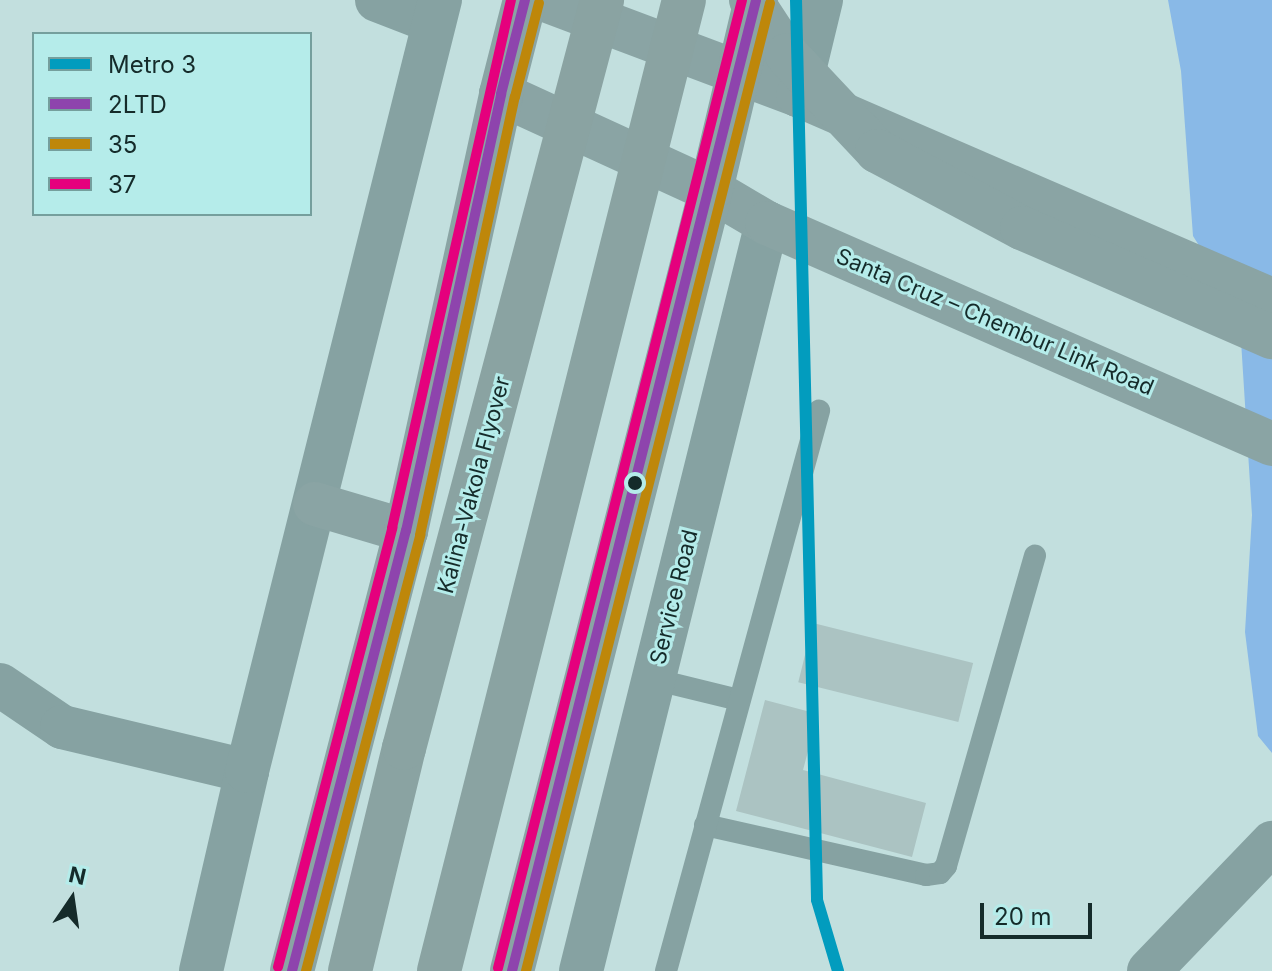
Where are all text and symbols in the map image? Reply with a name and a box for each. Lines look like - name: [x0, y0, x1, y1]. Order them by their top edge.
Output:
- legend: [32, 32, 312, 216]
- text: Metro 3: [108, 50, 196, 79]
- text: 2LTD: [108, 90, 167, 119]
- text: 35: [108, 130, 137, 159]
- text: 37: [108, 170, 136, 199]
- street label: Santa Cruz – Chembur Link Road: [832, 243, 1158, 401]
- street label: Kalina-Vakola Flyover: [432, 374, 516, 596]
- unlabelled marker: [627, 475, 643, 491]
- street label: Service Road: [645, 527, 703, 667]
- north arrow: [32, 859, 112, 939]
- text: N: [66, 861, 88, 890]
- scale bar: [984, 887, 1096, 937]
- text: 20 m: [994, 902, 1052, 931]

